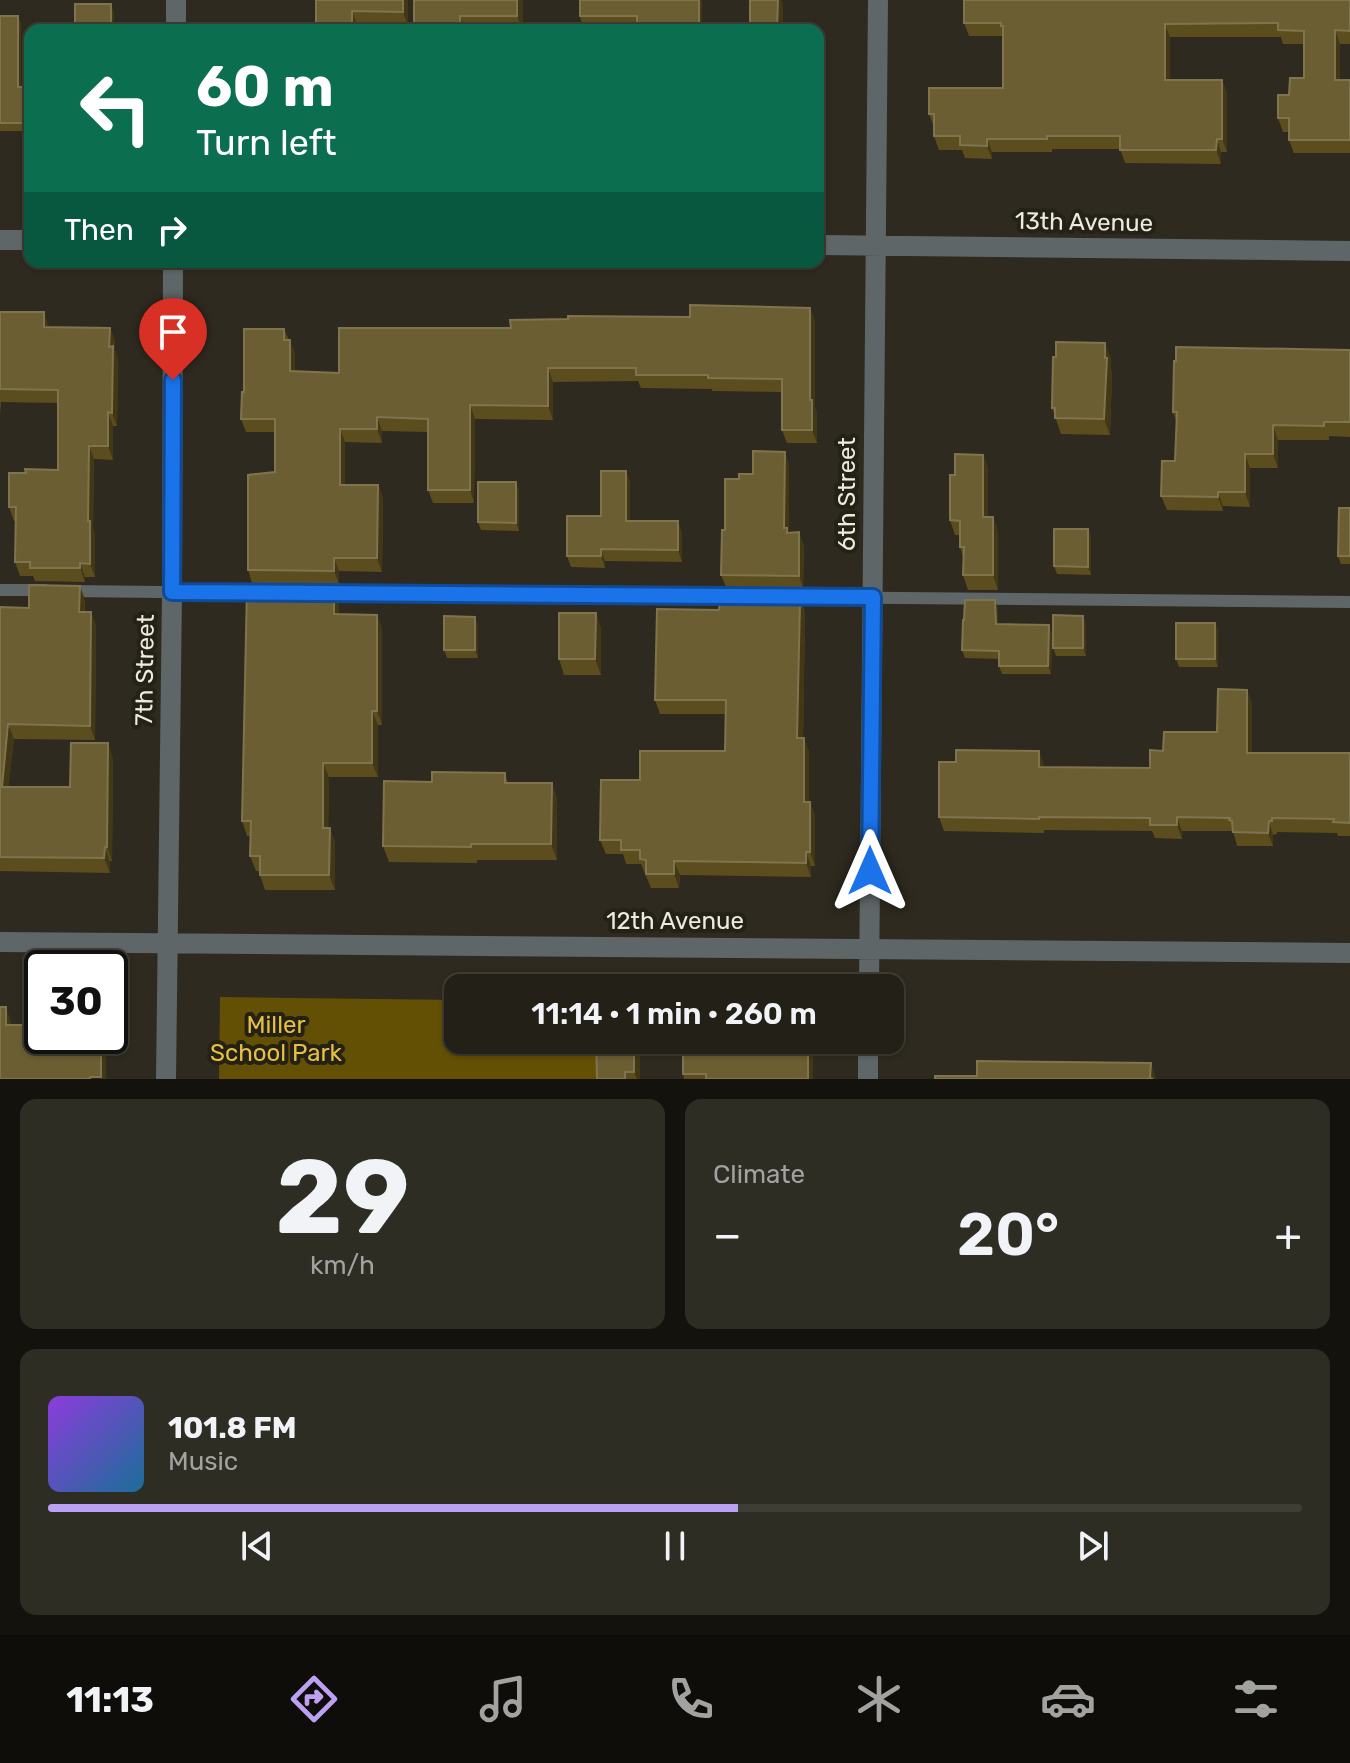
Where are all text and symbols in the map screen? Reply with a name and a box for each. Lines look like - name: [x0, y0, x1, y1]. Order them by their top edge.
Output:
- text: 60 m: [196, 54, 334, 120]
- icon: left: [64, 56, 168, 160]
- text: Turn left: [196, 121, 337, 164]
- street label: 13th Avenue: [1015, 207, 1153, 237]
- icon: right: [150, 208, 194, 252]
- text: Then: [64, 212, 134, 248]
- pin: [139, 298, 207, 380]
- icon: arrive: [151, 310, 195, 354]
- street label: 6th Street: [833, 437, 861, 551]
- street label: 7th Street: [130, 614, 160, 726]
- position arrow: [828, 829, 912, 913]
- street label: 12th Avenue: [606, 907, 744, 935]
- speed limit sign: 30: [24, 950, 128, 1054]
- text: 11:14 · 1 min · 260 m: [531, 996, 817, 1032]
- park label: Miller School Park: [210, 1011, 343, 1067]
- text: 29: [275, 1136, 410, 1259]
- text: Climate: [713, 1159, 805, 1190]
- text: 20°: [957, 1199, 1059, 1270]
- text: −: [713, 1209, 742, 1261]
- text: +: [1275, 1209, 1302, 1261]
- text: km/h: [310, 1250, 375, 1281]
- text: 101.8 FM: [168, 1410, 297, 1446]
- text: Music: [168, 1446, 238, 1477]
- icon: previous: [235, 1524, 279, 1568]
- icon: pause: [653, 1524, 697, 1568]
- icon: next: [1071, 1524, 1115, 1568]
- icon: directions: [286, 1671, 342, 1727]
- icon: music: [475, 1671, 531, 1727]
- icon: phone: [663, 1671, 719, 1727]
- icon: climate: [851, 1671, 907, 1727]
- icon: car: [1040, 1671, 1096, 1727]
- icon: filters: [1228, 1671, 1284, 1727]
- text: 11:13: [66, 1678, 154, 1721]

